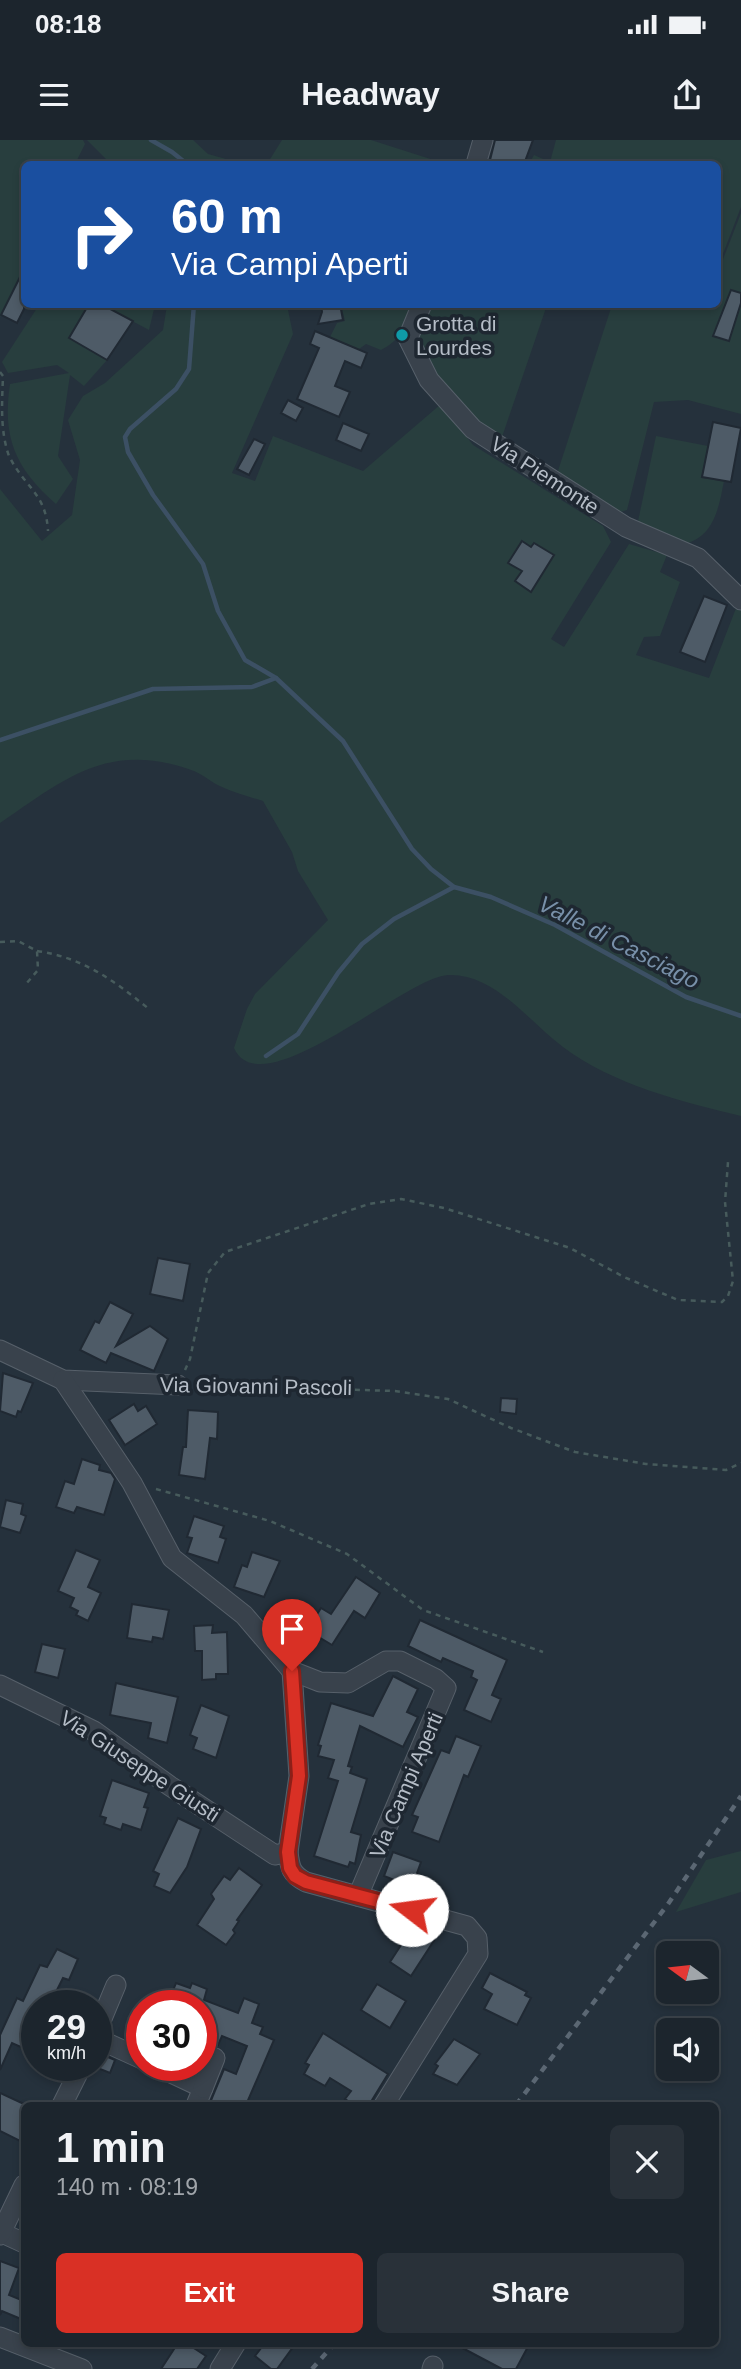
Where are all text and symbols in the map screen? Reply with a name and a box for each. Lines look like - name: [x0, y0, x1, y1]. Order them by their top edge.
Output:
- text: 08:18: [35, 9, 102, 39]
- icon: menu: [35, 76, 73, 114]
- text: Headway: [301, 76, 440, 112]
- icon: share: [668, 76, 706, 114]
- icon: right: [56, 189, 147, 280]
- text: 60 m: [171, 189, 283, 243]
- text: Via Campi Aperti: [171, 246, 409, 282]
- place label: Grotta di Lourdes: [416, 312, 497, 359]
- marker: Grotta di Lourdes: [394, 327, 410, 343]
- street label: Via Piemonte: [487, 431, 603, 519]
- water label: Valle di Casciago: [534, 890, 704, 994]
- street label: Via Giovanni Pascoli: [160, 1373, 352, 1399]
- pin: [262, 1599, 322, 1671]
- icon: arrive: [273, 1610, 311, 1648]
- street label: Via Giuseppe Giusti: [56, 1706, 224, 1826]
- street label: Via Campi Aperti: [365, 1709, 447, 1861]
- position arrow: [375, 1873, 449, 1947]
- north arrow: [656, 1941, 719, 2004]
- map controls: [656, 1941, 719, 2081]
- speed limit sign: 30: [126, 1990, 217, 2081]
- text: 29: [47, 2007, 86, 2046]
- button: sound: [656, 2018, 719, 2081]
- text: km/h: [47, 2043, 86, 2063]
- text: 1 min: [56, 2124, 166, 2171]
- button: close: [610, 2125, 684, 2199]
- text: 140 m · 08:19: [56, 2174, 198, 2200]
- button: Exit: [56, 2253, 363, 2333]
- button: Share: [377, 2253, 684, 2333]

